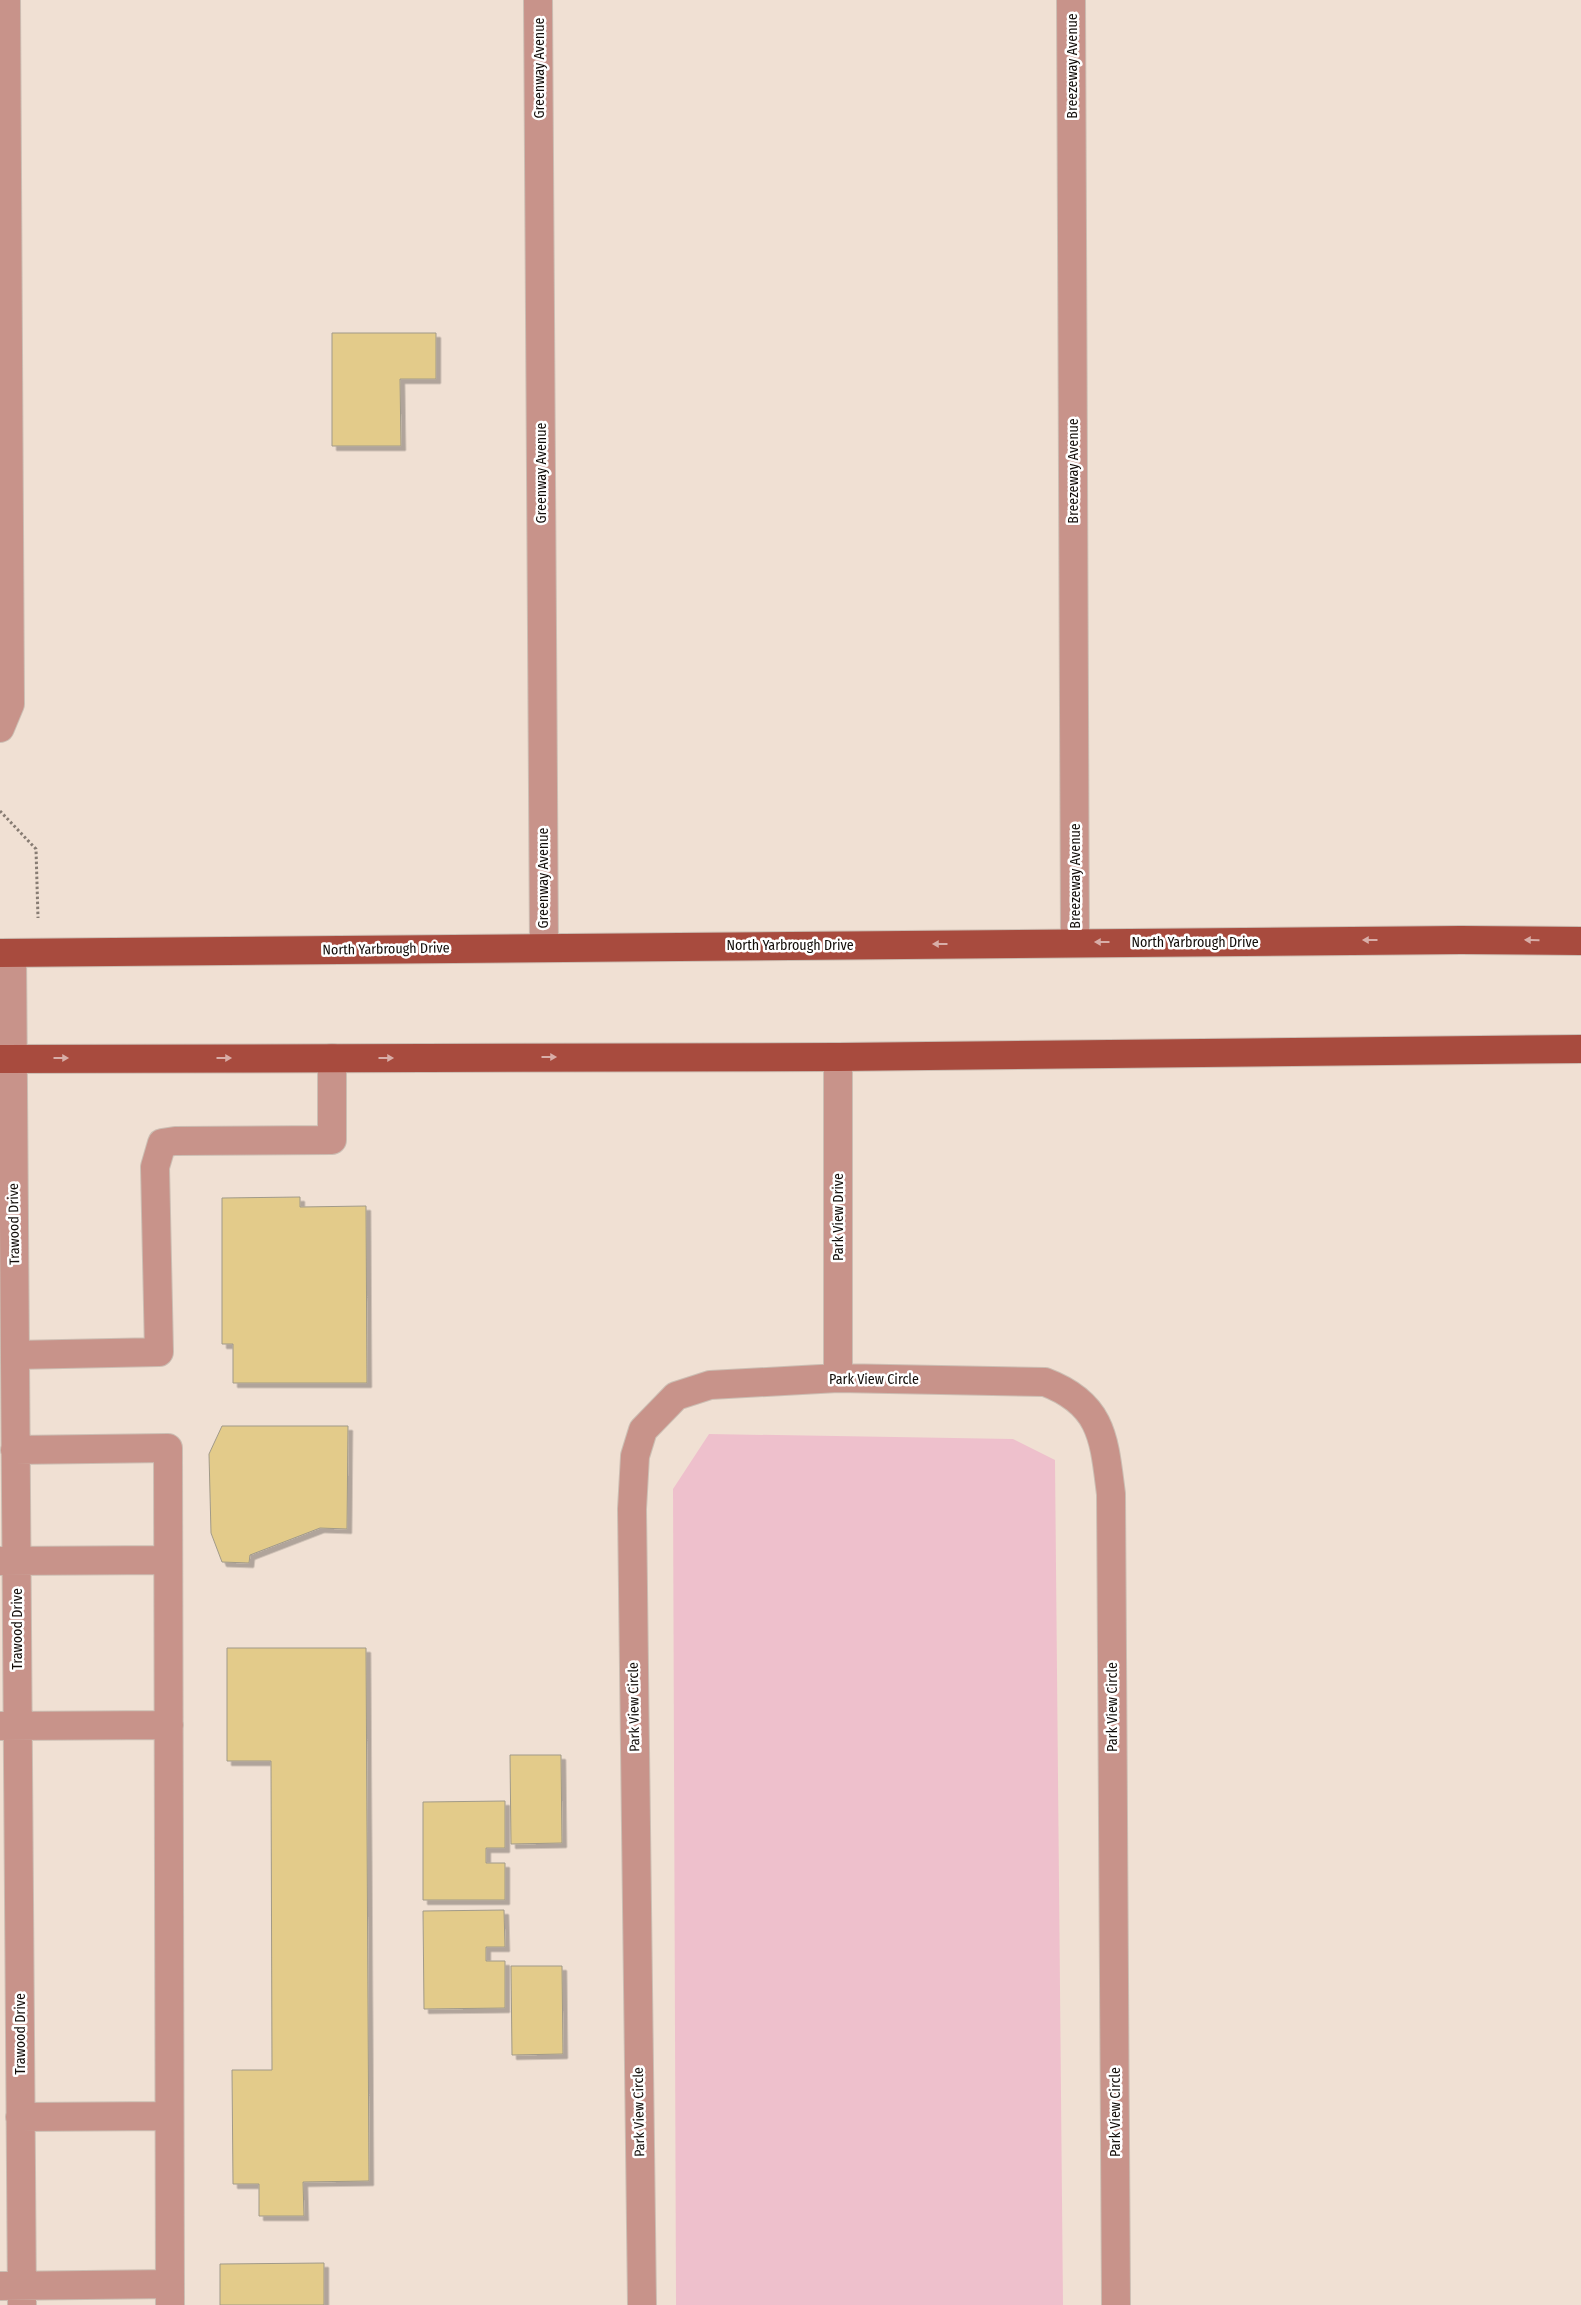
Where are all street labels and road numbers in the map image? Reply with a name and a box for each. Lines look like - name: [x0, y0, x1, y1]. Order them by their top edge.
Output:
- street label: Breezeway Avenue: [1064, 13, 1081, 119]
- street label: Greenway Avenue: [531, 17, 548, 118]
- street label: Breezeway Avenue: [1065, 418, 1082, 524]
- street label: Greenway Avenue: [533, 422, 550, 523]
- street label: Breezeway Avenue: [1067, 823, 1084, 929]
- street label: Greenway Avenue: [535, 827, 552, 928]
- street label: North Yarbrough Drive: [1131, 934, 1259, 951]
- street label: North Yarbrough Drive: [726, 937, 854, 954]
- street label: North Yarbrough Drive: [322, 939, 450, 959]
- street label: Park View Drive: [830, 1173, 847, 1261]
- street label: Trawood Drive: [5, 1183, 23, 1265]
- street label: Park View Circle: [829, 1371, 919, 1388]
- street label: Trawood Drive: [9, 1588, 26, 1670]
- street label: Park View Circle: [625, 1662, 643, 1752]
- street label: Park View Circle: [1104, 1662, 1121, 1752]
- street label: Trawood Drive: [12, 1993, 29, 2075]
- street label: Park View Circle: [630, 2067, 648, 2157]
- street label: Park View Circle: [1107, 2067, 1124, 2157]

